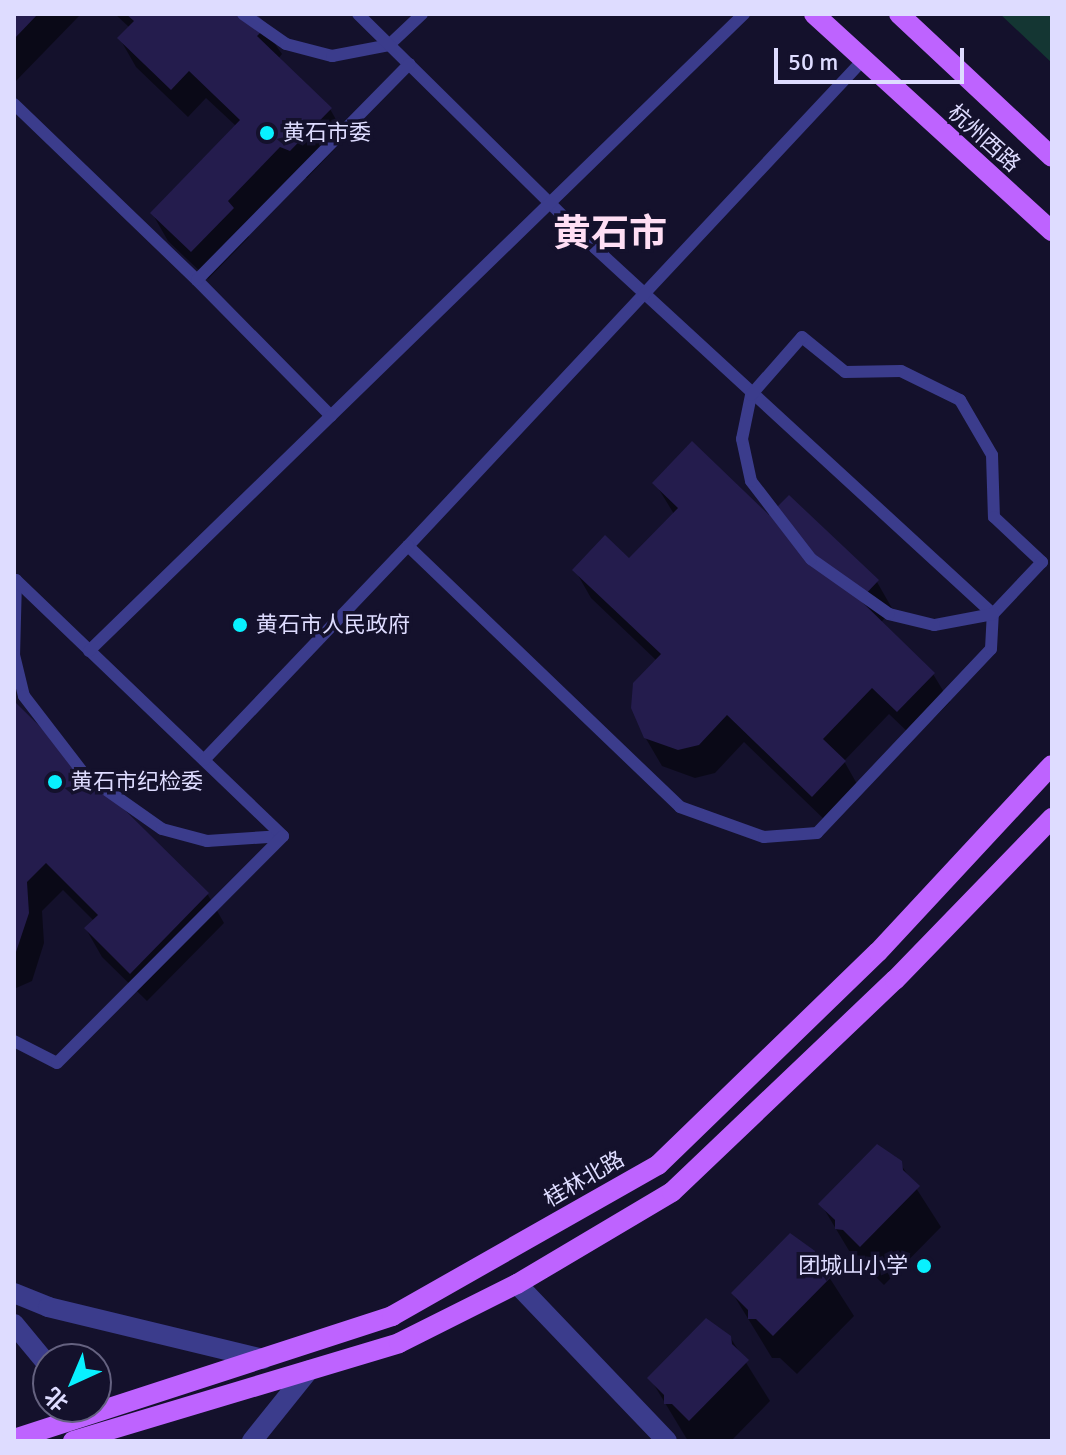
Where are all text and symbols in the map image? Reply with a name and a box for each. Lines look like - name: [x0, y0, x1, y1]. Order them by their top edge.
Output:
- scale bar: [778, 32, 968, 82]
- text: 50 m: [788, 47, 838, 77]
- street label: 杭州西路: [942, 99, 1026, 177]
- place label: 黄石市委: [283, 120, 371, 146]
- marker: 黄石市委: [258, 124, 276, 142]
- district label: 黄石市: [553, 211, 667, 257]
- place label: 黄石市人民政府: [256, 612, 410, 638]
- marker: 黄石市人民政府: [231, 616, 249, 634]
- place label: 黄石市纪检委: [71, 769, 203, 795]
- marker: 黄石市纪检委: [46, 773, 64, 791]
- street label: 桂林北路: [539, 1146, 629, 1212]
- place label: 团城山小学: [798, 1253, 908, 1279]
- marker: 团城山小学: [915, 1257, 933, 1275]
- north arrow: [32, 1343, 112, 1423]
- text: 北: [39, 1382, 74, 1417]

